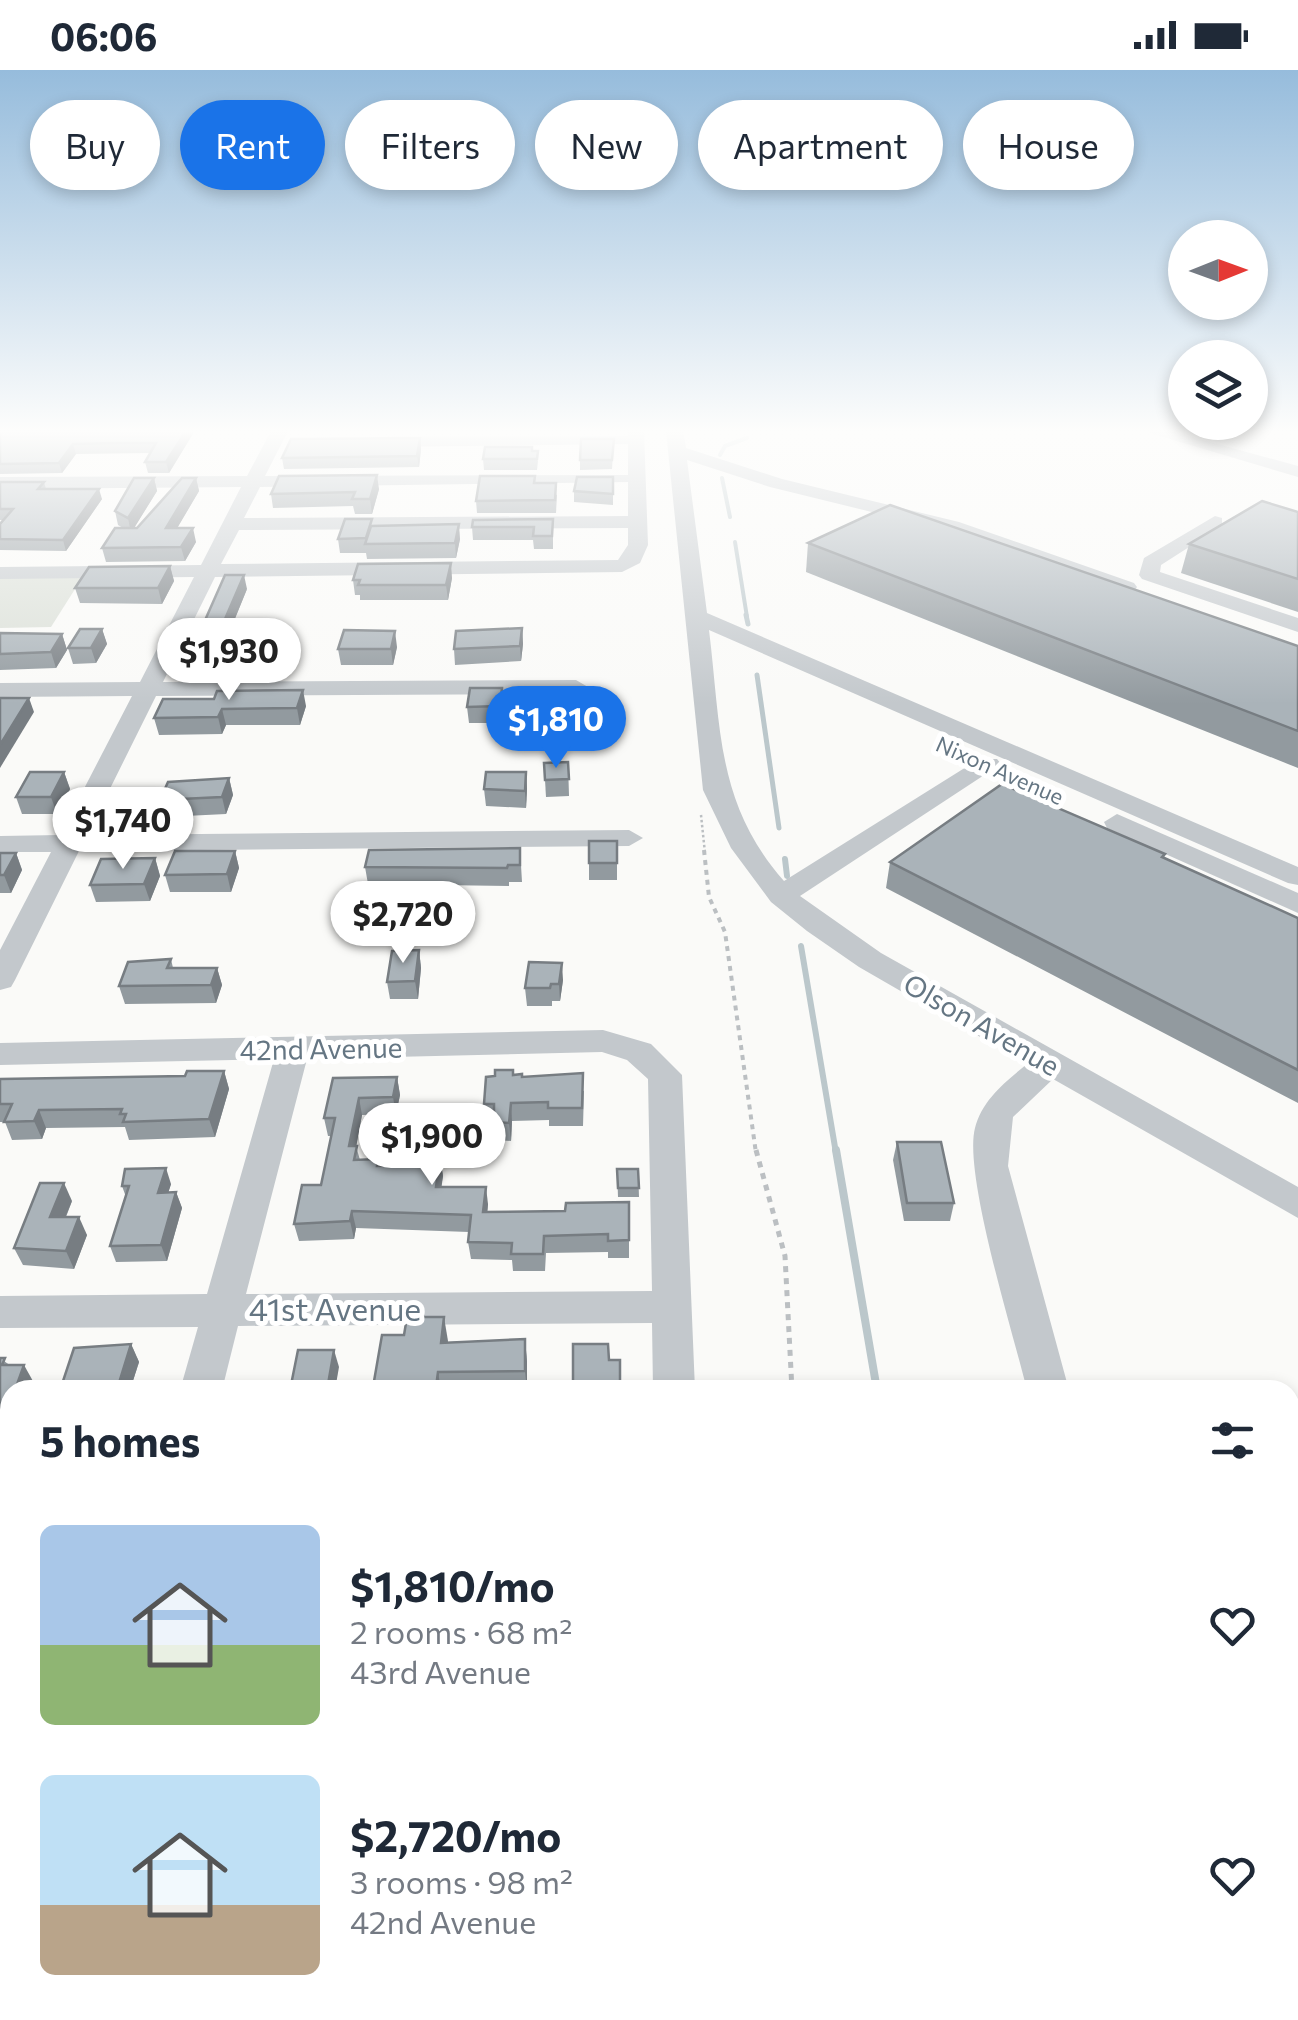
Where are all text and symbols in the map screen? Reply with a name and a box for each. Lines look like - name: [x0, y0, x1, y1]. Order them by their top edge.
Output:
- text: 06:06: [50, 12, 157, 59]
- chip: Buy: [30, 100, 160, 190]
- chip: Rent: [180, 100, 325, 190]
- chip: Filters: [345, 100, 515, 190]
- chip: New: [535, 100, 678, 190]
- chip: Apartment: [698, 100, 943, 190]
- chip: House: [963, 100, 1134, 190]
- north arrow: [1168, 220, 1268, 320]
- map controls: [1168, 220, 1268, 440]
- button: layers: [1168, 340, 1268, 440]
- pin: $1,930: [148, 618, 310, 703]
- text: $1,930: [179, 630, 279, 670]
- pin: $1,810: [475, 686, 637, 771]
- text: $1,810: [508, 698, 604, 738]
- street label: Nixon Avenue: [932, 730, 1068, 810]
- pin: $1,740: [42, 787, 204, 872]
- text: $1,740: [74, 799, 172, 839]
- pin: $2,720: [322, 881, 484, 966]
- text: $2,720: [352, 893, 454, 933]
- street label: Olson Avenue: [898, 966, 1066, 1082]
- street label: 42nd Avenue: [239, 1030, 403, 1066]
- pin: $1,900: [351, 1103, 513, 1188]
- text: $1,900: [381, 1115, 483, 1155]
- street label: 41st Avenue: [249, 1288, 421, 1328]
- icon: filters: [1205, 1413, 1260, 1468]
- text: 5 homes: [40, 1414, 200, 1466]
- text: $1,810/mo: [350, 1559, 555, 1611]
- icon: home: [120, 1565, 240, 1685]
- icon: heart: [1205, 1598, 1260, 1653]
- text: 2 rooms · 68 m²: [350, 1611, 572, 1651]
- text: 43rd Avenue: [350, 1651, 531, 1691]
- text: $2,720/mo: [350, 1809, 561, 1861]
- icon: home: [120, 1815, 240, 1935]
- icon: heart: [1205, 1848, 1260, 1903]
- text: 3 rooms · 98 m²: [350, 1861, 573, 1901]
- text: 42nd Avenue: [350, 1901, 536, 1941]

